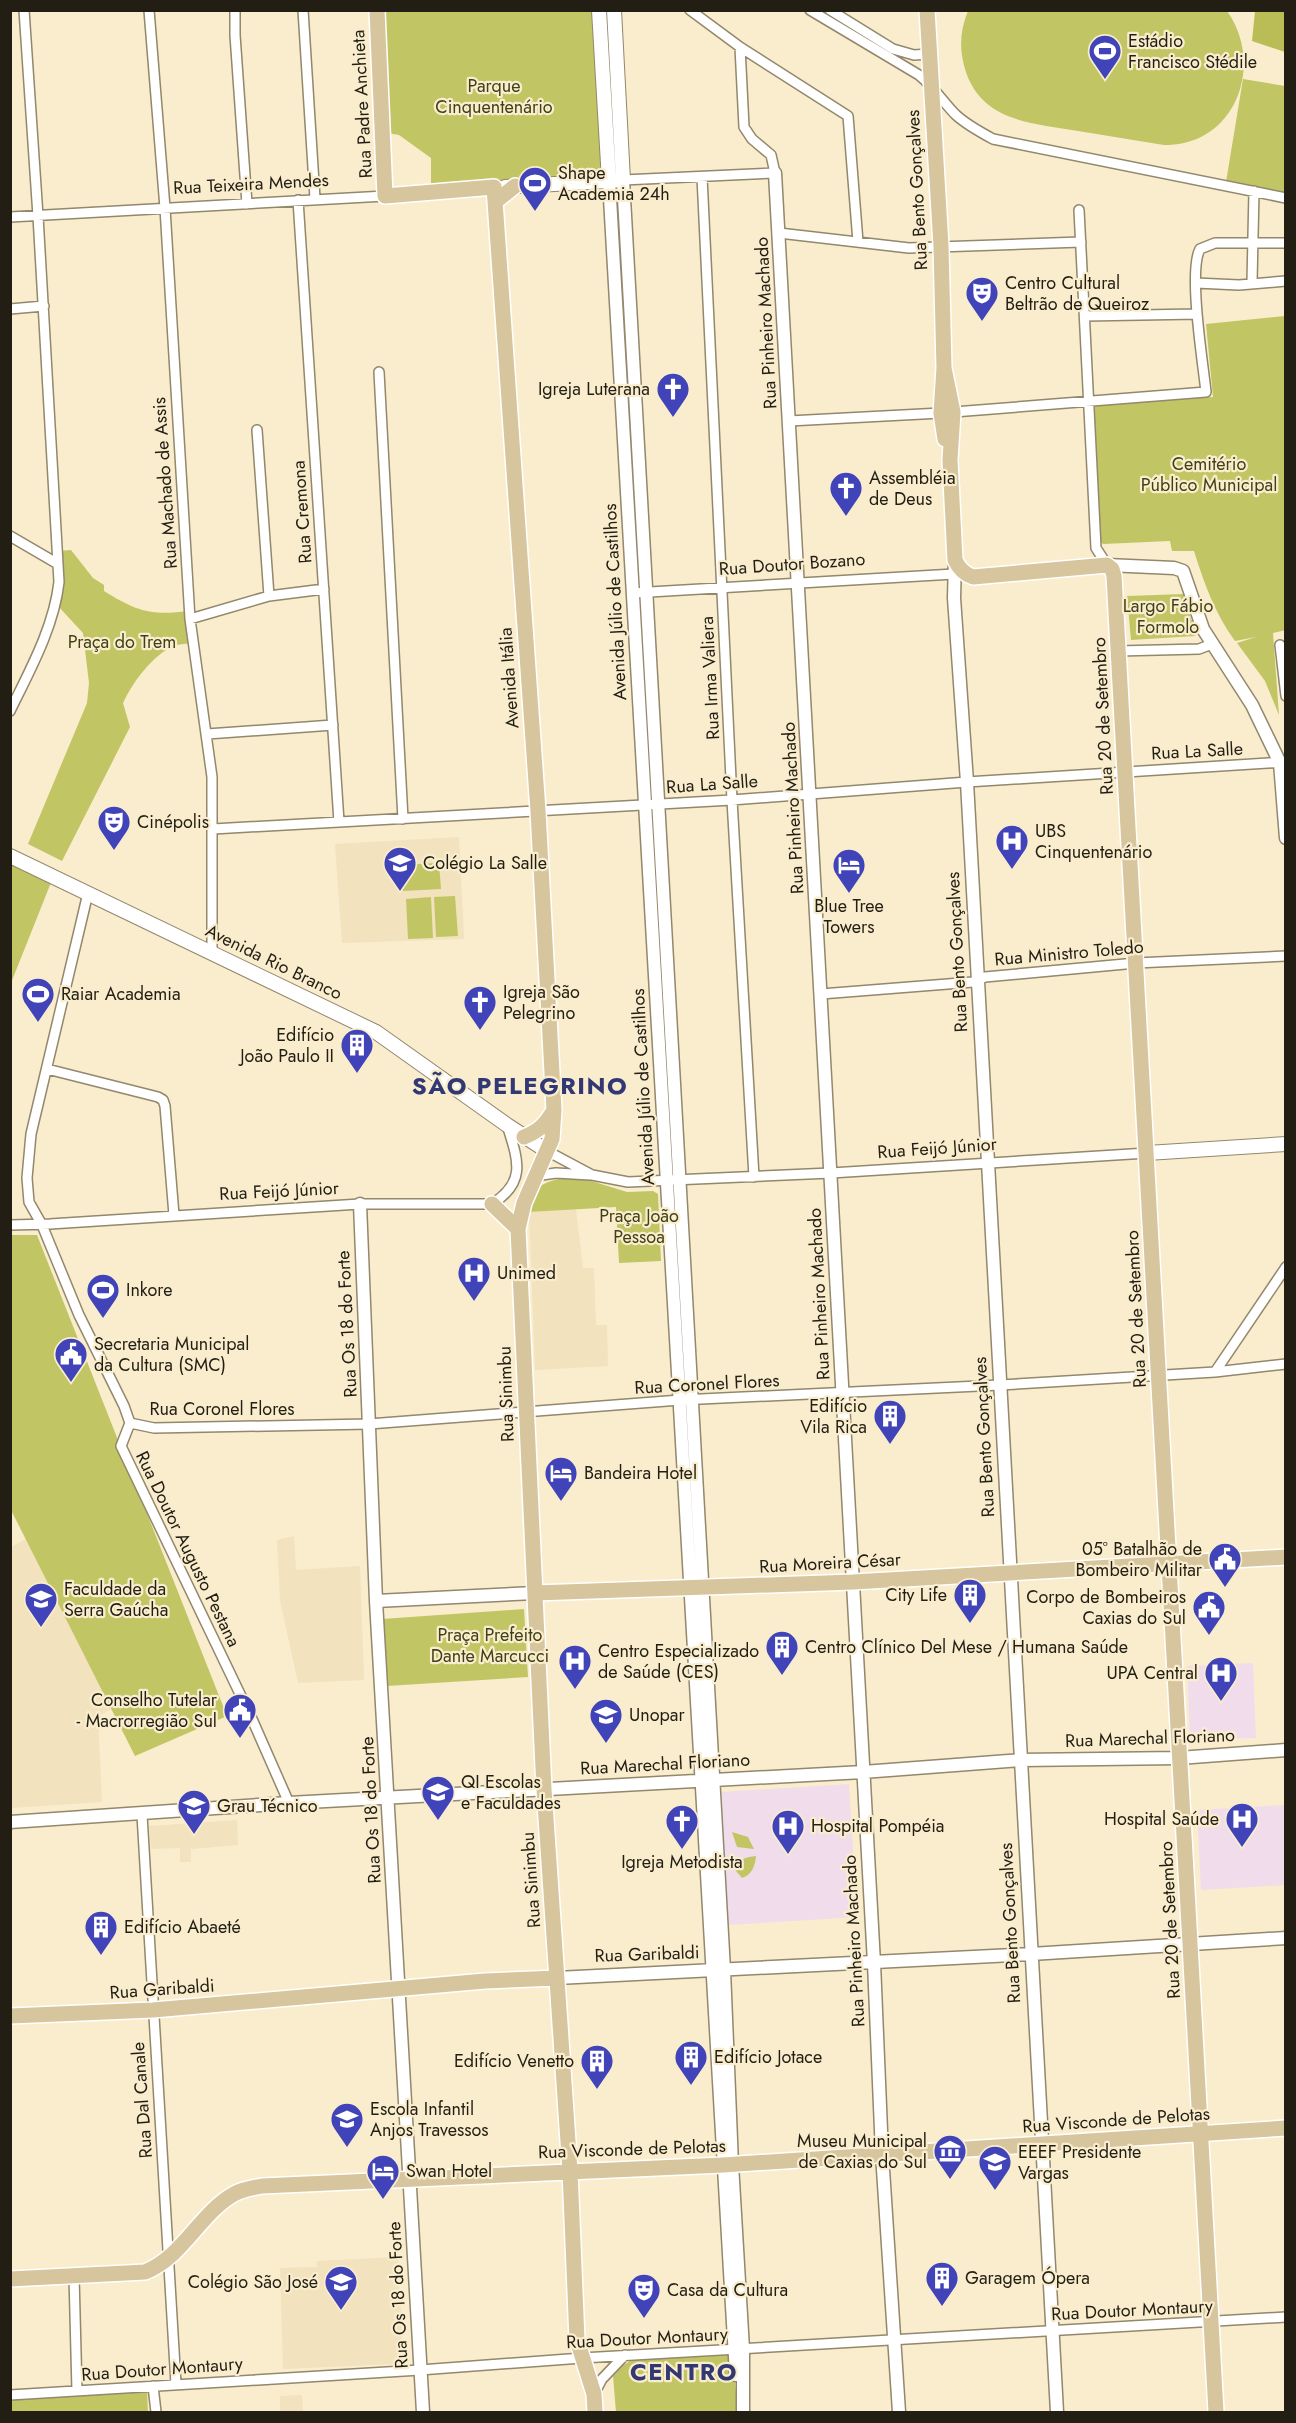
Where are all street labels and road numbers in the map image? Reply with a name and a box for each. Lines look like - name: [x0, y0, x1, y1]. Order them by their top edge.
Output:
- street label: Rua Padre Anchieta: [345, 29, 379, 179]
- street label: Rua Bento Gonçalves: [900, 109, 934, 271]
- street label: Rua Teixeira Mendes: [173, 167, 329, 201]
- street label: Rua Pinheiro Machado: [749, 236, 783, 410]
- street label: Rua Machado de Assis: [146, 396, 184, 570]
- street label: Rua Cremona: [285, 460, 319, 564]
- street label: Avenida Júlio de Castilhos: [597, 503, 633, 701]
- street label: Rua Doutor Bozano: [718, 546, 866, 582]
- street label: Rua Irma Valiera: [694, 615, 726, 741]
- street label: Avenida Itália: [492, 627, 526, 729]
- street label: Rua 20 de Setembro: [1086, 636, 1120, 795]
- street label: Rua Pinheiro Machado: [776, 721, 810, 895]
- street label: Rua La Salle: [1150, 736, 1244, 766]
- street label: Rua La Salle: [665, 768, 759, 800]
- street label: Rua Bento Gonçalves: [940, 871, 974, 1033]
- street label: Avenida Rio Branco: [201, 918, 347, 1006]
- street label: Rua Ministro Toledo: [993, 934, 1145, 972]
- street label: Avenida Júlio de Castilhos: [625, 988, 661, 1186]
- street label: Rua Feijó Júnior: [876, 1131, 998, 1165]
- street label: Rua Feijó Júnior: [219, 1175, 340, 1207]
- street label: Rua Pinheiro Machado: [802, 1207, 836, 1381]
- street label: Rua 20 de Setembro: [1119, 1229, 1153, 1388]
- street label: Rua Os 18 do Forte: [330, 1250, 364, 1398]
- street label: Rua Sinimbu: [491, 1346, 521, 1442]
- street label: Rua Bento Gonçalves: [967, 1356, 1001, 1518]
- street label: Rua Coronel Flores: [634, 1367, 780, 1401]
- street label: Rua Coronel Flores: [149, 1396, 295, 1422]
- street label: Rua Doutor Augusto Pestana: [129, 1447, 247, 1651]
- street label: Rua Moreira César: [759, 1546, 902, 1580]
- street label: Rua Marechal Floriano: [1065, 1722, 1236, 1754]
- street label: Rua Os 18 do Forte: [354, 1736, 388, 1884]
- street label: Rua Marechal Floriano: [579, 1747, 751, 1781]
- street label: Rua Sinimbu: [515, 1831, 547, 1929]
- street label: Rua 20 de Setembro: [1153, 1840, 1187, 1999]
- street label: Rua Bento Gonçalves: [993, 1842, 1027, 2004]
- street label: Rua Pinheiro Machado: [837, 1854, 871, 2028]
- street label: Rua Garibaldi: [594, 1939, 700, 1969]
- street label: Rua Garibaldi: [109, 1972, 215, 2006]
- street label: Rua Dal Canale: [125, 2041, 159, 2159]
- street label: Rua Visconde de Pelotas: [1021, 2100, 1211, 2140]
- street label: Rua Visconde de Pelotas: [538, 2133, 726, 2165]
- street label: Rua Os 18 do Forte: [381, 2221, 415, 2369]
- street label: Rua Doutor Montaury: [1051, 2293, 1214, 2327]
- street label: Rua Doutor Montaury: [566, 2321, 729, 2355]
- street label: Rua Doutor Montaury: [80, 2350, 244, 2388]

